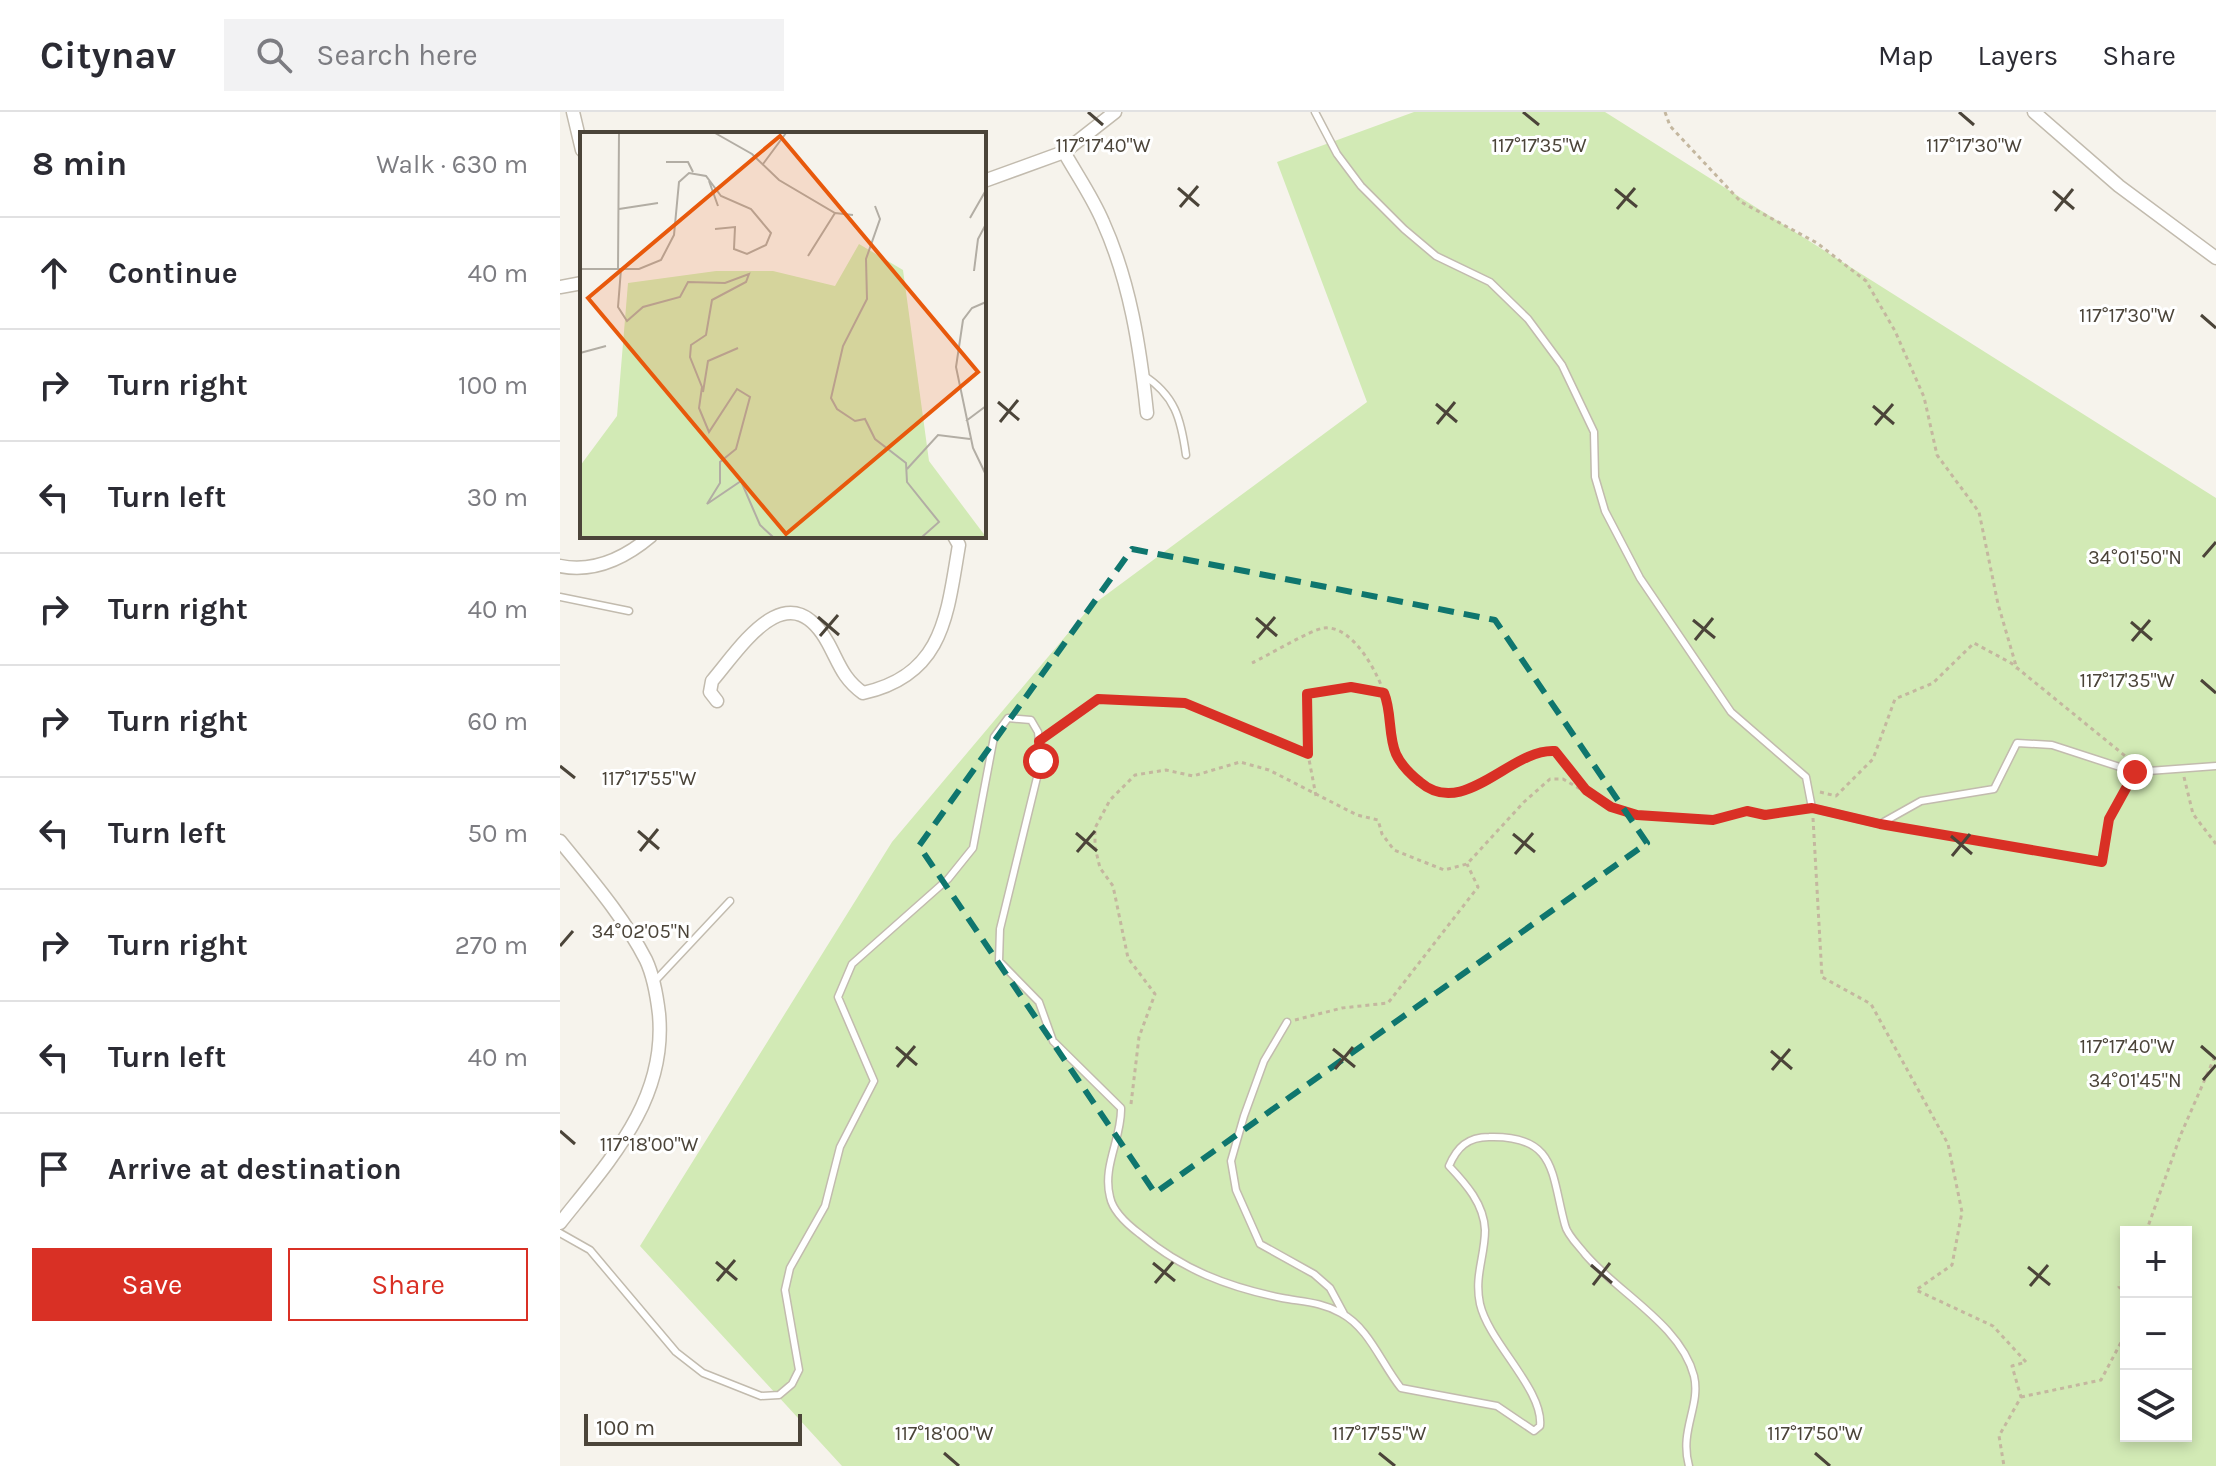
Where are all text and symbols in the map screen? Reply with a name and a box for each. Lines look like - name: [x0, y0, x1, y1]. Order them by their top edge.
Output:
- search box: [224, 19, 784, 91]
- text: Citynav: [40, 33, 176, 78]
- icon: search: [252, 33, 296, 77]
- text: Search here: [316, 37, 478, 73]
- text: Map: [1878, 39, 1933, 72]
- text: Layers: [1977, 39, 2058, 72]
- text: Share: [2102, 39, 2176, 72]
- inset map: [580, 132, 986, 538]
- text: 117°17'40"W: [1055, 134, 1151, 157]
- text: 117°17'35"W: [1491, 134, 1587, 157]
- text: 117°17'30"W: [1926, 134, 2022, 157]
- text: 8 min: [32, 144, 127, 184]
- text: Walk · 630 m: [376, 149, 528, 180]
- icon: ahead: [32, 251, 76, 295]
- text: Continue: [108, 255, 238, 291]
- text: 40 m: [468, 258, 528, 289]
- text: 117°17'30"W: [2079, 304, 2175, 327]
- icon: right: [32, 363, 76, 407]
- text: Turn right: [108, 367, 248, 403]
- text: 100 m: [458, 370, 528, 401]
- icon: left: [32, 475, 76, 519]
- text: Turn left: [108, 479, 226, 515]
- text: 30 m: [467, 482, 528, 513]
- text: 34°01'50"N: [2088, 546, 2182, 569]
- icon: right: [32, 587, 76, 631]
- text: Turn right: [108, 591, 248, 627]
- text: 40 m: [468, 594, 528, 625]
- text: 117°17'35"W: [2079, 669, 2175, 692]
- icon: right: [32, 699, 76, 743]
- text: Turn right: [108, 703, 248, 739]
- text: 60 m: [467, 706, 528, 737]
- route start: [1023, 743, 1059, 779]
- route end: [2117, 754, 2153, 790]
- text: 117°17'55"W: [602, 767, 696, 790]
- icon: left: [32, 811, 76, 855]
- text: Turn left: [108, 815, 226, 851]
- text: 50 m: [467, 818, 528, 849]
- text: 34°02'05"N: [592, 920, 690, 943]
- icon: right: [32, 923, 76, 967]
- text: Turn right: [108, 927, 248, 963]
- text: 270 m: [455, 930, 528, 961]
- icon: left: [32, 1035, 76, 1079]
- text: 117°17'40"W: [2079, 1035, 2175, 1058]
- text: Turn left: [108, 1039, 226, 1075]
- text: 40 m: [468, 1042, 528, 1073]
- text: 34°01'45"N: [2088, 1069, 2182, 1092]
- text: 117°18'00"W: [600, 1133, 698, 1156]
- icon: arrive: [32, 1147, 76, 1191]
- text: Arrive at destination: [108, 1151, 402, 1187]
- map controls: [2120, 1226, 2192, 1442]
- button: +: [2120, 1226, 2192, 1298]
- button: Save: [32, 1248, 272, 1321]
- button: Share: [288, 1248, 528, 1321]
- button: −: [2120, 1298, 2192, 1370]
- button: layers: [2120, 1370, 2192, 1442]
- scale bar: [584, 1410, 802, 1446]
- text: 100 m: [596, 1415, 655, 1441]
- text: 117°18'00"W: [895, 1422, 993, 1445]
- text: 117°17'55"W: [1332, 1422, 1426, 1445]
- text: 117°17'50"W: [1767, 1422, 1863, 1445]

